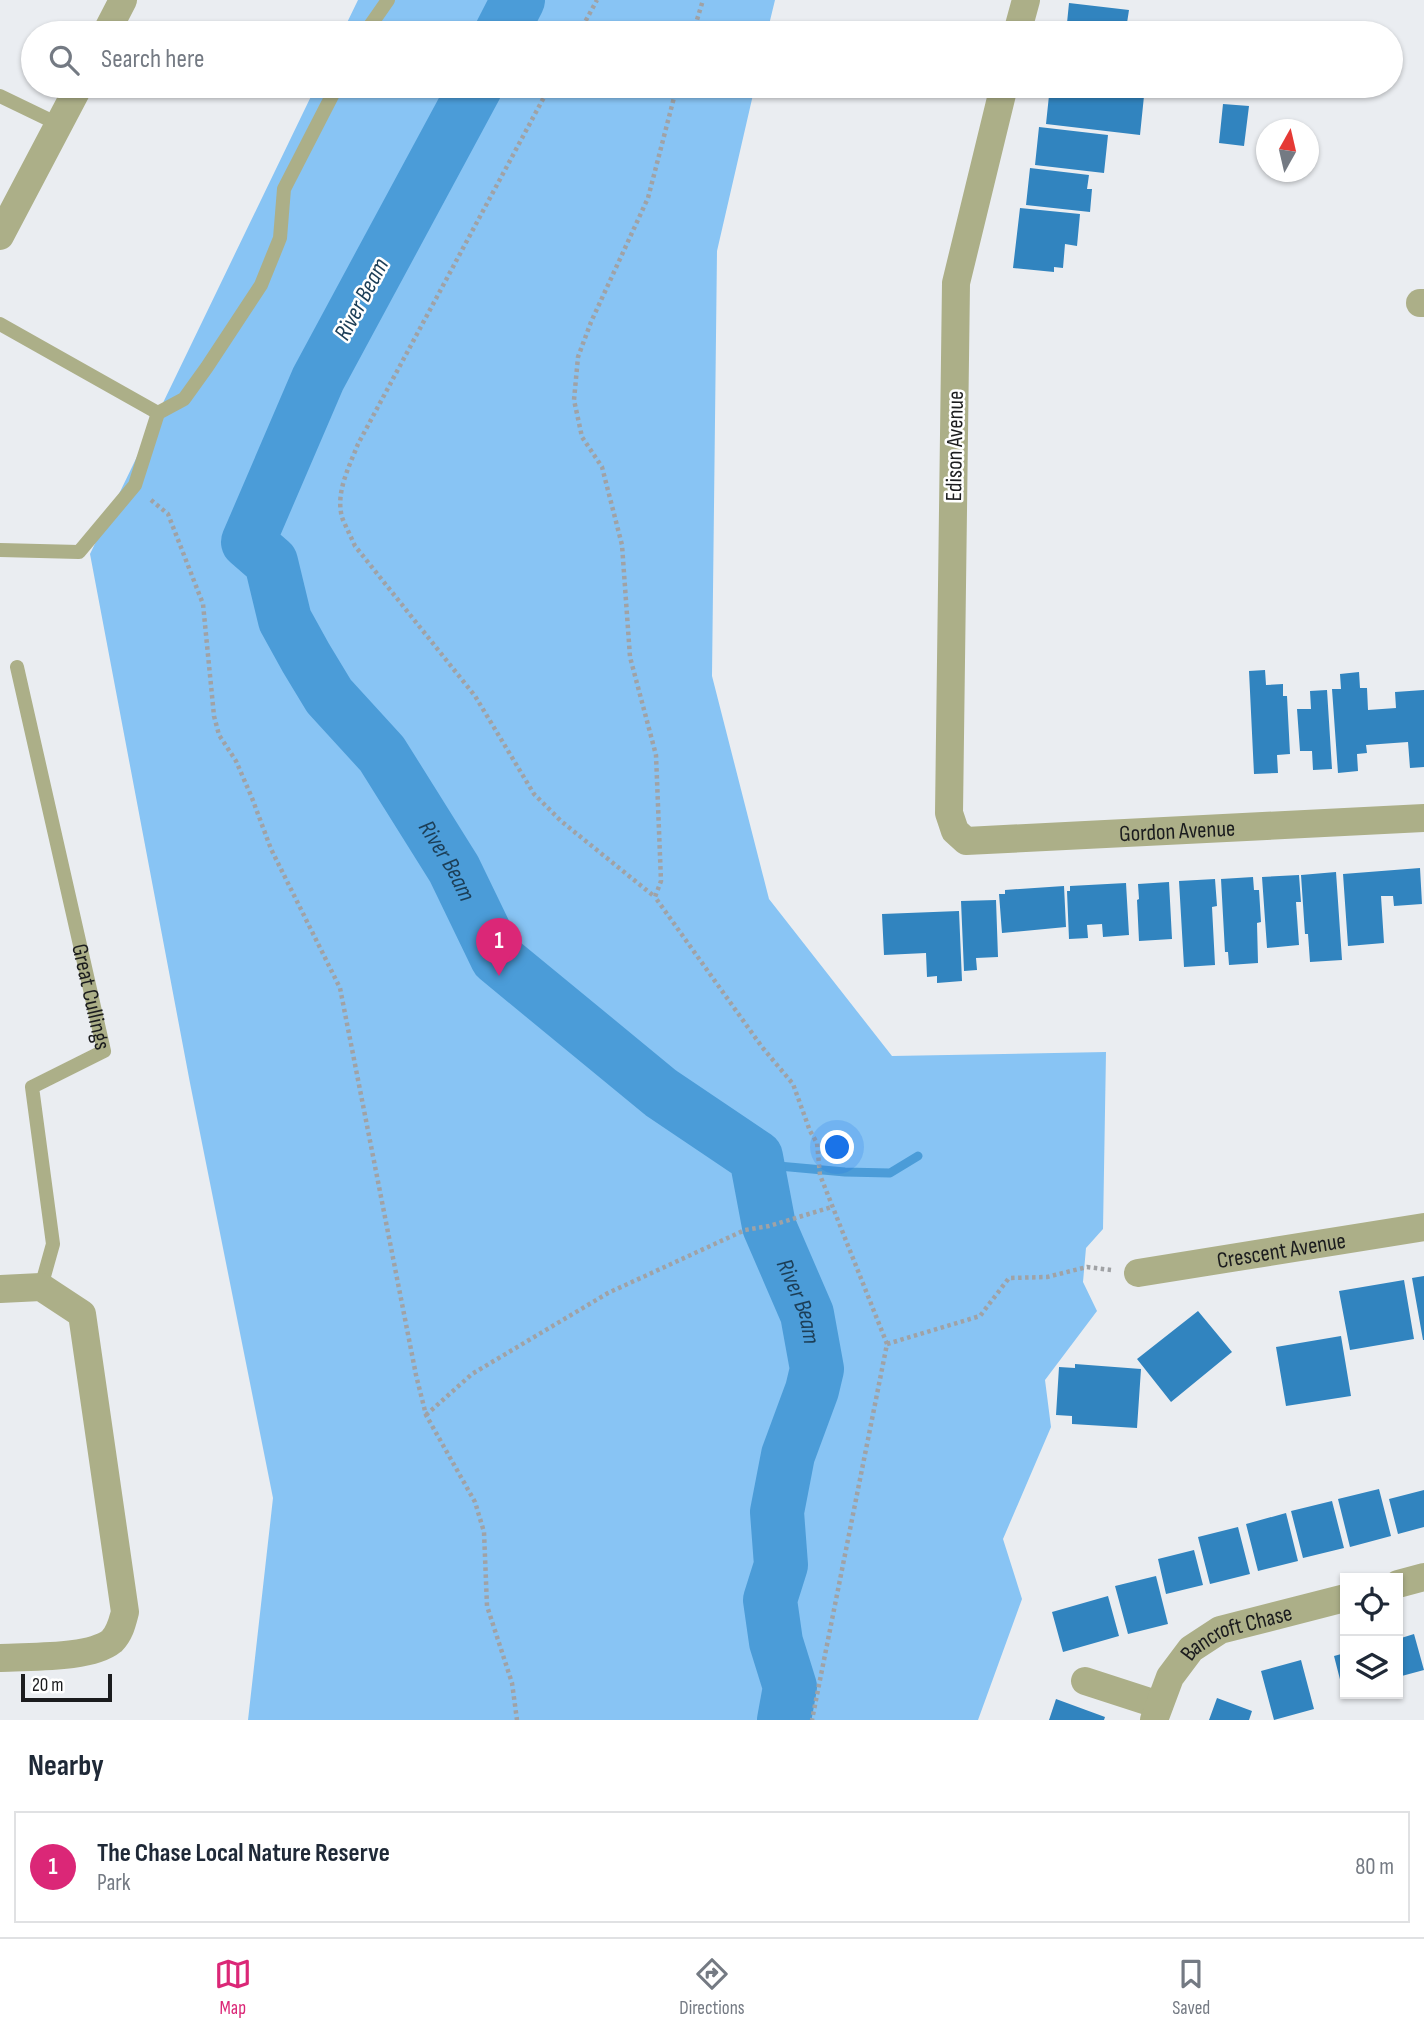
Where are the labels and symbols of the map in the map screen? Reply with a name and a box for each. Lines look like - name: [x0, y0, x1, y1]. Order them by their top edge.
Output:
- north arrow: [1256, 119, 1319, 182]
- water label: River Beam: [328, 253, 395, 345]
- street label: Edison Avenue: [940, 390, 970, 502]
- water label: River Beam: [412, 815, 481, 906]
- street label: Gordon Avenue: [1118, 815, 1236, 848]
- pin: 1: [476, 918, 522, 976]
- street label: Great Cullings: [65, 941, 116, 1053]
- your location: [820, 1130, 854, 1164]
- street label: Crescent Avenue: [1215, 1227, 1348, 1275]
- water label: River Beam: [770, 1255, 826, 1346]
- street label: Bancroft Chase: [1175, 1599, 1295, 1666]
- scale bar: [21, 1671, 112, 1703]

